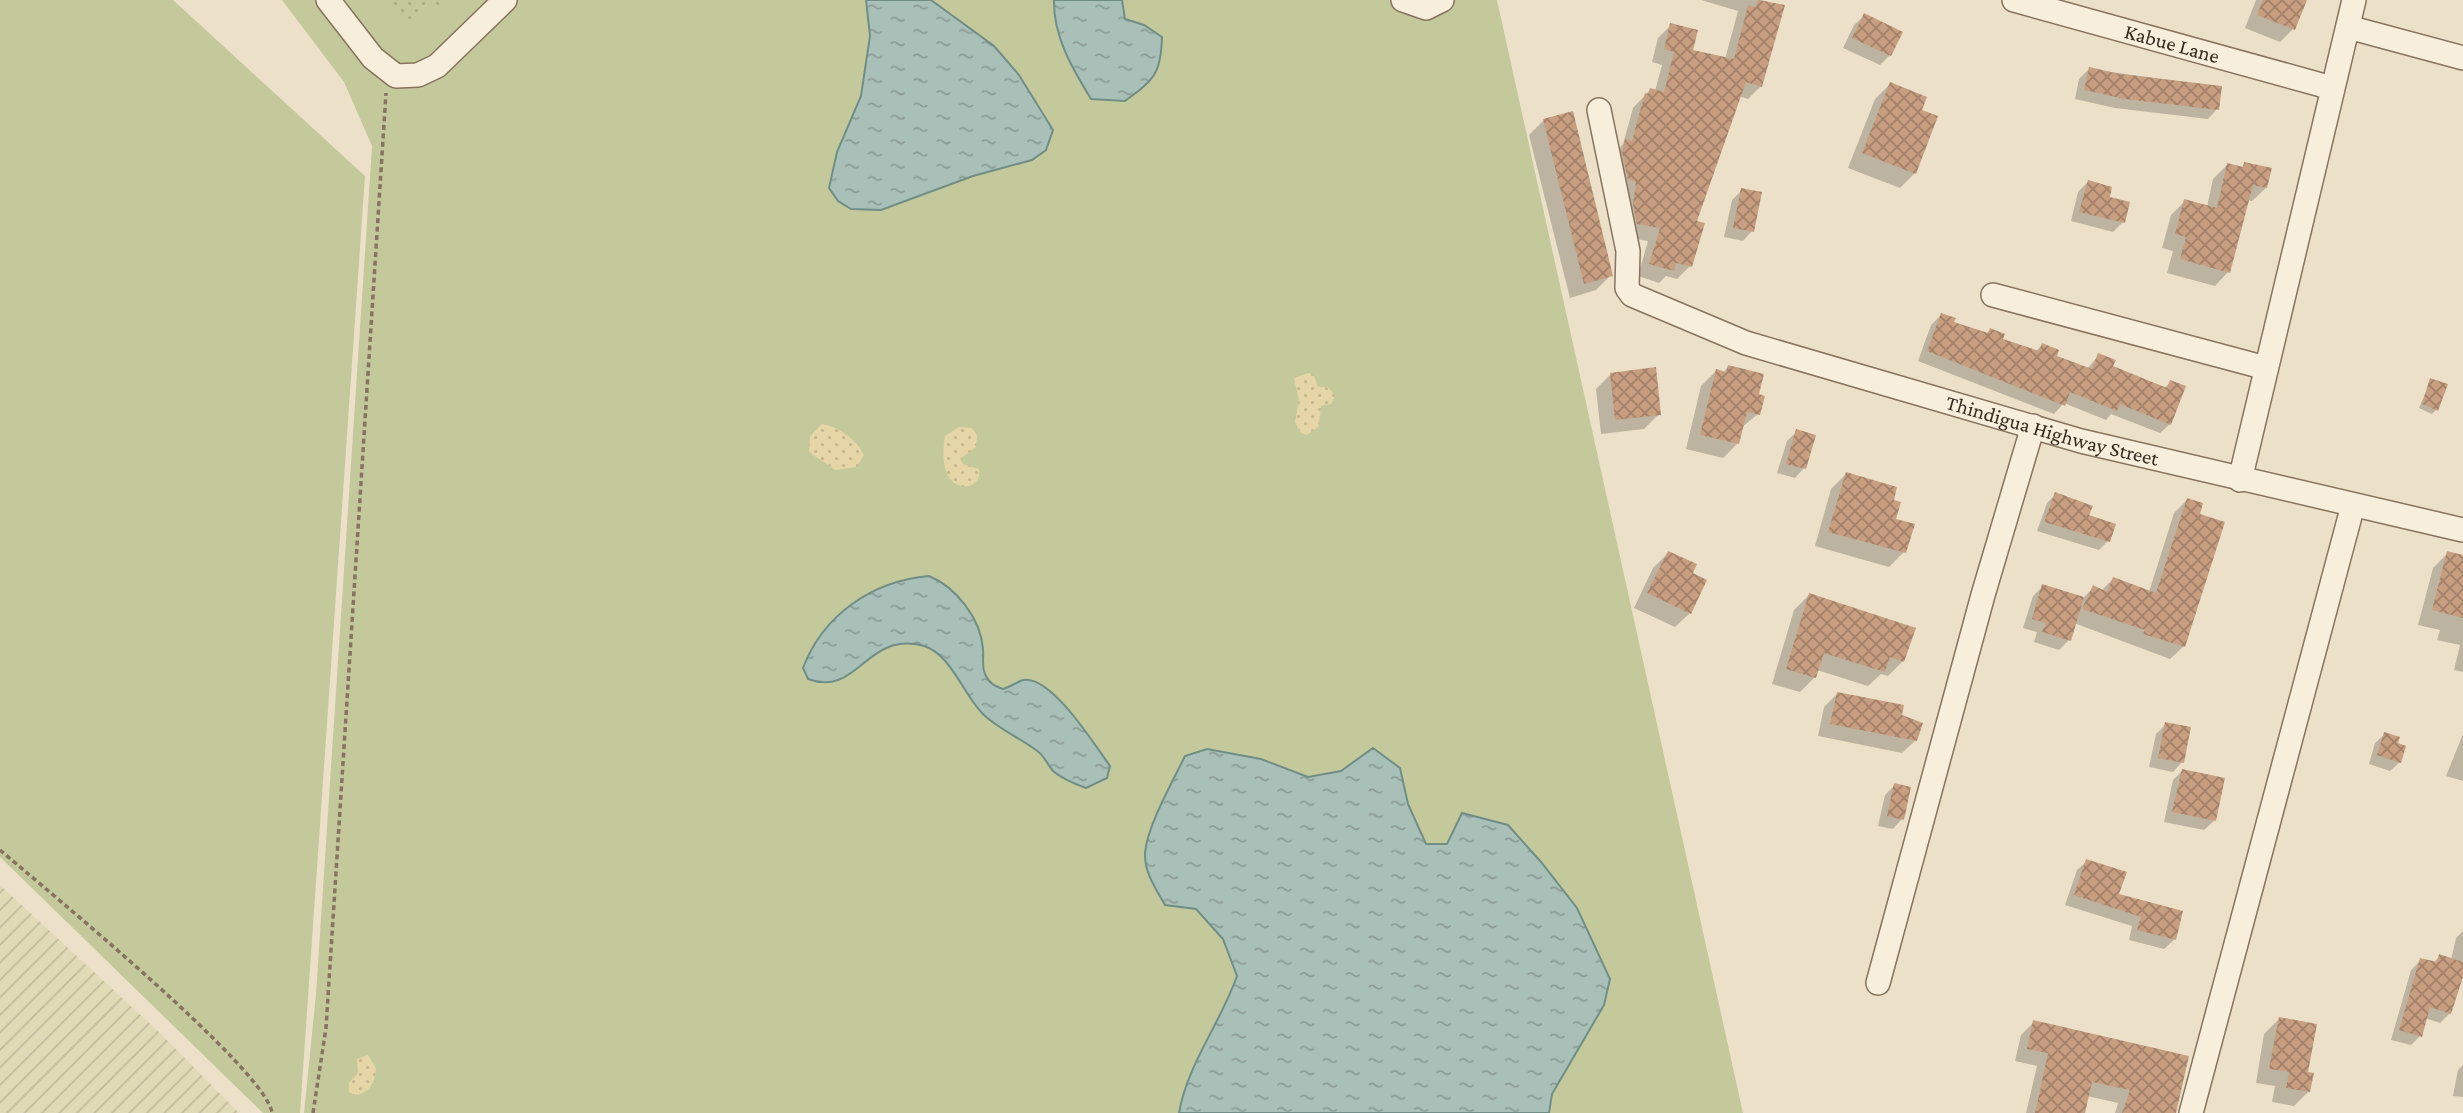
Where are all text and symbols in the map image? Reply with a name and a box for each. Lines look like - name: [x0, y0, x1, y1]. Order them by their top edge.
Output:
- street label: Kabue Lane: [2122, 19, 2222, 68]
- street label: Thindigua Highway Street: [1943, 390, 2162, 471]

